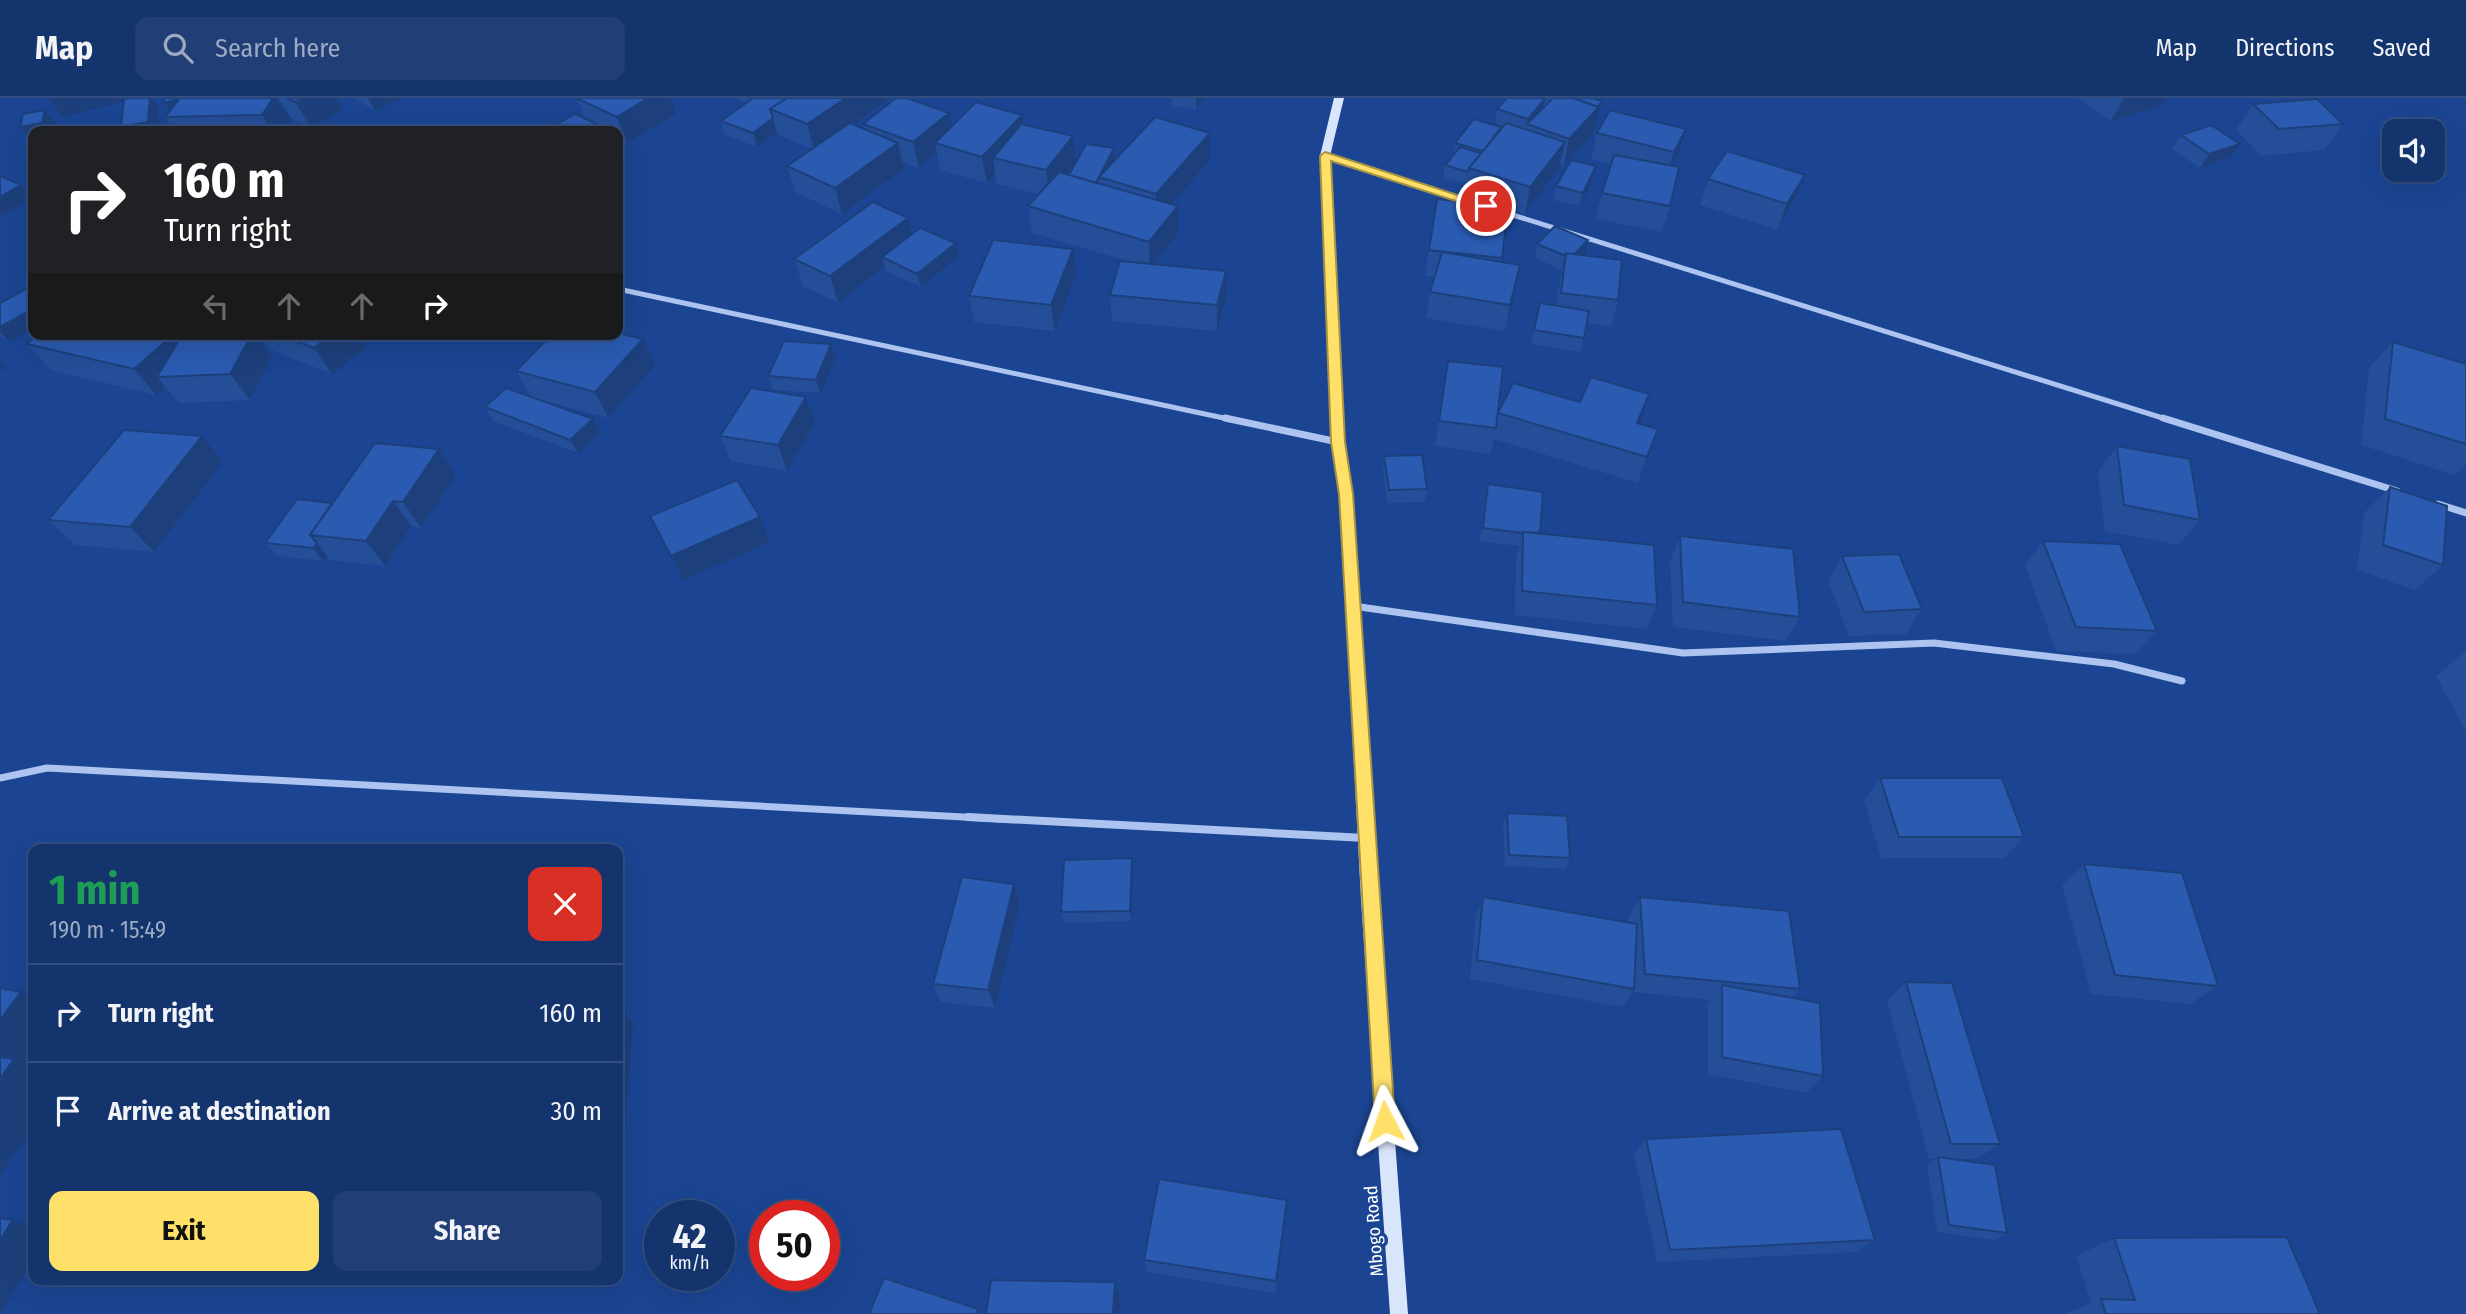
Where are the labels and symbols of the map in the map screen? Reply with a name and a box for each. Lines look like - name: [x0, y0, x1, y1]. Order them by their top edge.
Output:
- pin: [1456, 176, 1516, 236]
- position arrow: [1348, 1084, 1422, 1158]
- street label: Mbogo Road: [1360, 1185, 1388, 1277]
- speed limit sign: 50: [749, 1200, 840, 1291]

